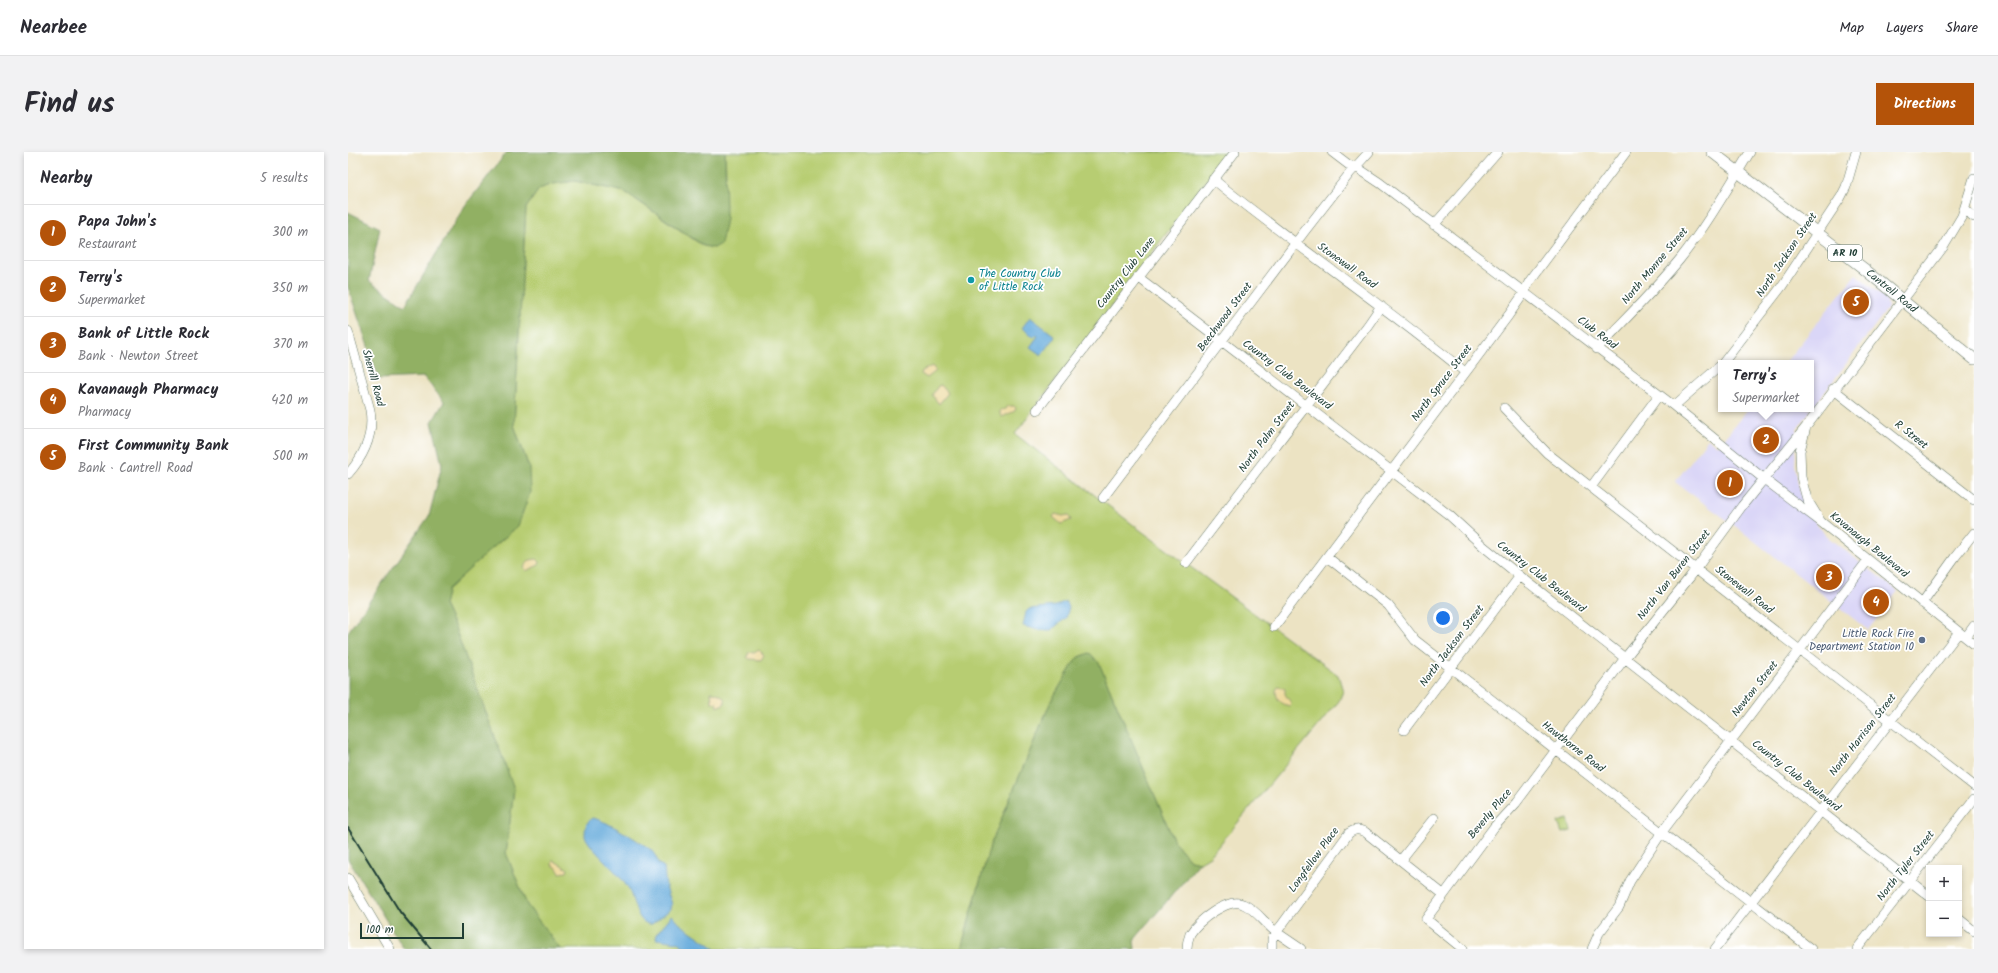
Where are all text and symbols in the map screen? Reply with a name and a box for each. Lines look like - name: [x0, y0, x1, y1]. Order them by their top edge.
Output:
- text: Nearbee: [20, 13, 87, 43]
- text: Map: [1840, 17, 1864, 39]
- text: Layers: [1886, 17, 1924, 39]
- text: Share: [1946, 17, 1978, 39]
- text: Find us: [24, 82, 115, 127]
- button: Directions: [1876, 83, 1974, 125]
- text: Nearby: [40, 165, 92, 192]
- text: 5 results: [260, 168, 308, 189]
- street label: North Jackson Street: [1752, 208, 1823, 301]
- text: Papa John's: [78, 210, 157, 234]
- text: 1: [51, 222, 55, 243]
- text: 300 m: [272, 222, 308, 243]
- street label: North Monroe Street: [1617, 223, 1693, 309]
- street label: Country Club Lane: [1092, 233, 1160, 313]
- text: Restaurant: [78, 234, 137, 255]
- street label: Stonewall Road: [1313, 238, 1381, 294]
- road number: AR 10: [1828, 245, 1862, 261]
- street label: Cantrell Road: [1861, 264, 1922, 318]
- place label: The Country Club of Little Rock: [979, 265, 1061, 296]
- text: Terry's: [78, 266, 122, 290]
- marker: The Country Club of Little Rock: [966, 275, 976, 285]
- text: 2: [49, 278, 57, 299]
- text: 350 m: [272, 278, 308, 299]
- street label: Beechwood Street: [1193, 278, 1258, 356]
- pin: 5: [1843, 287, 1869, 317]
- text: Supermarket: [78, 290, 145, 311]
- street label: Club Road: [1573, 312, 1622, 355]
- text: Bank of Little Rock: [78, 322, 209, 346]
- text: 3: [49, 334, 57, 355]
- text: 370 m: [273, 334, 308, 355]
- street label: Country Club Boulevard: [1238, 335, 1336, 415]
- street label: North Spruce Street: [1407, 340, 1478, 425]
- text: Bank · Newton Street: [78, 346, 198, 367]
- street label: Sherrill Road: [357, 347, 389, 409]
- popup: [1718, 360, 1814, 412]
- text: Terry's: [1732, 364, 1777, 388]
- text: Kavanaugh Pharmacy: [78, 378, 218, 402]
- text: Supermarket: [1732, 388, 1800, 409]
- text: 4: [49, 390, 57, 411]
- text: 420 m: [271, 390, 308, 411]
- street label: North Palm Street: [1234, 397, 1300, 477]
- text: Pharmacy: [78, 402, 131, 423]
- street label: R Street: [1890, 416, 1932, 454]
- pin: 2: [1753, 425, 1779, 455]
- text: First Community Bank: [78, 434, 228, 458]
- text: 5: [50, 446, 56, 467]
- text: 500 m: [272, 446, 308, 467]
- text: Bank · Cantrell Road: [78, 458, 193, 479]
- pin: 1: [1717, 468, 1743, 498]
- street label: Kavanaugh Boulevard: [1826, 507, 1913, 583]
- street label: North Van Buren Street: [1633, 525, 1716, 624]
- street label: Country Club Boulevard: [1493, 536, 1590, 618]
- street label: Stonewall Road: [1711, 561, 1778, 619]
- pin: 3: [1816, 562, 1842, 592]
- pin: 4: [1863, 587, 1889, 617]
- street label: North Jackson Street: [1415, 601, 1489, 691]
- your location: [1433, 608, 1453, 628]
- place label: Little Rock Fire Department Station 10: [1809, 625, 1914, 656]
- marker: Little Rock Fire Department Station 10: [1917, 635, 1927, 645]
- street label: Newton Street: [1727, 656, 1783, 721]
- street label: North Harrison Street: [1825, 689, 1902, 780]
- street label: Hawthorne Road: [1538, 717, 1609, 778]
- street label: Country Club Boulevard: [1748, 735, 1845, 817]
- street label: Beverly Place: [1463, 785, 1517, 843]
- street label: Longfellow Place: [1284, 824, 1344, 896]
- street label: North Tyler Street: [1873, 826, 1940, 905]
- map controls: [1926, 865, 1962, 937]
- button: +: [1926, 865, 1962, 901]
- button: −: [1926, 901, 1962, 937]
- scale bar: [360, 921, 464, 940]
- text: 100 m: [366, 921, 394, 939]

